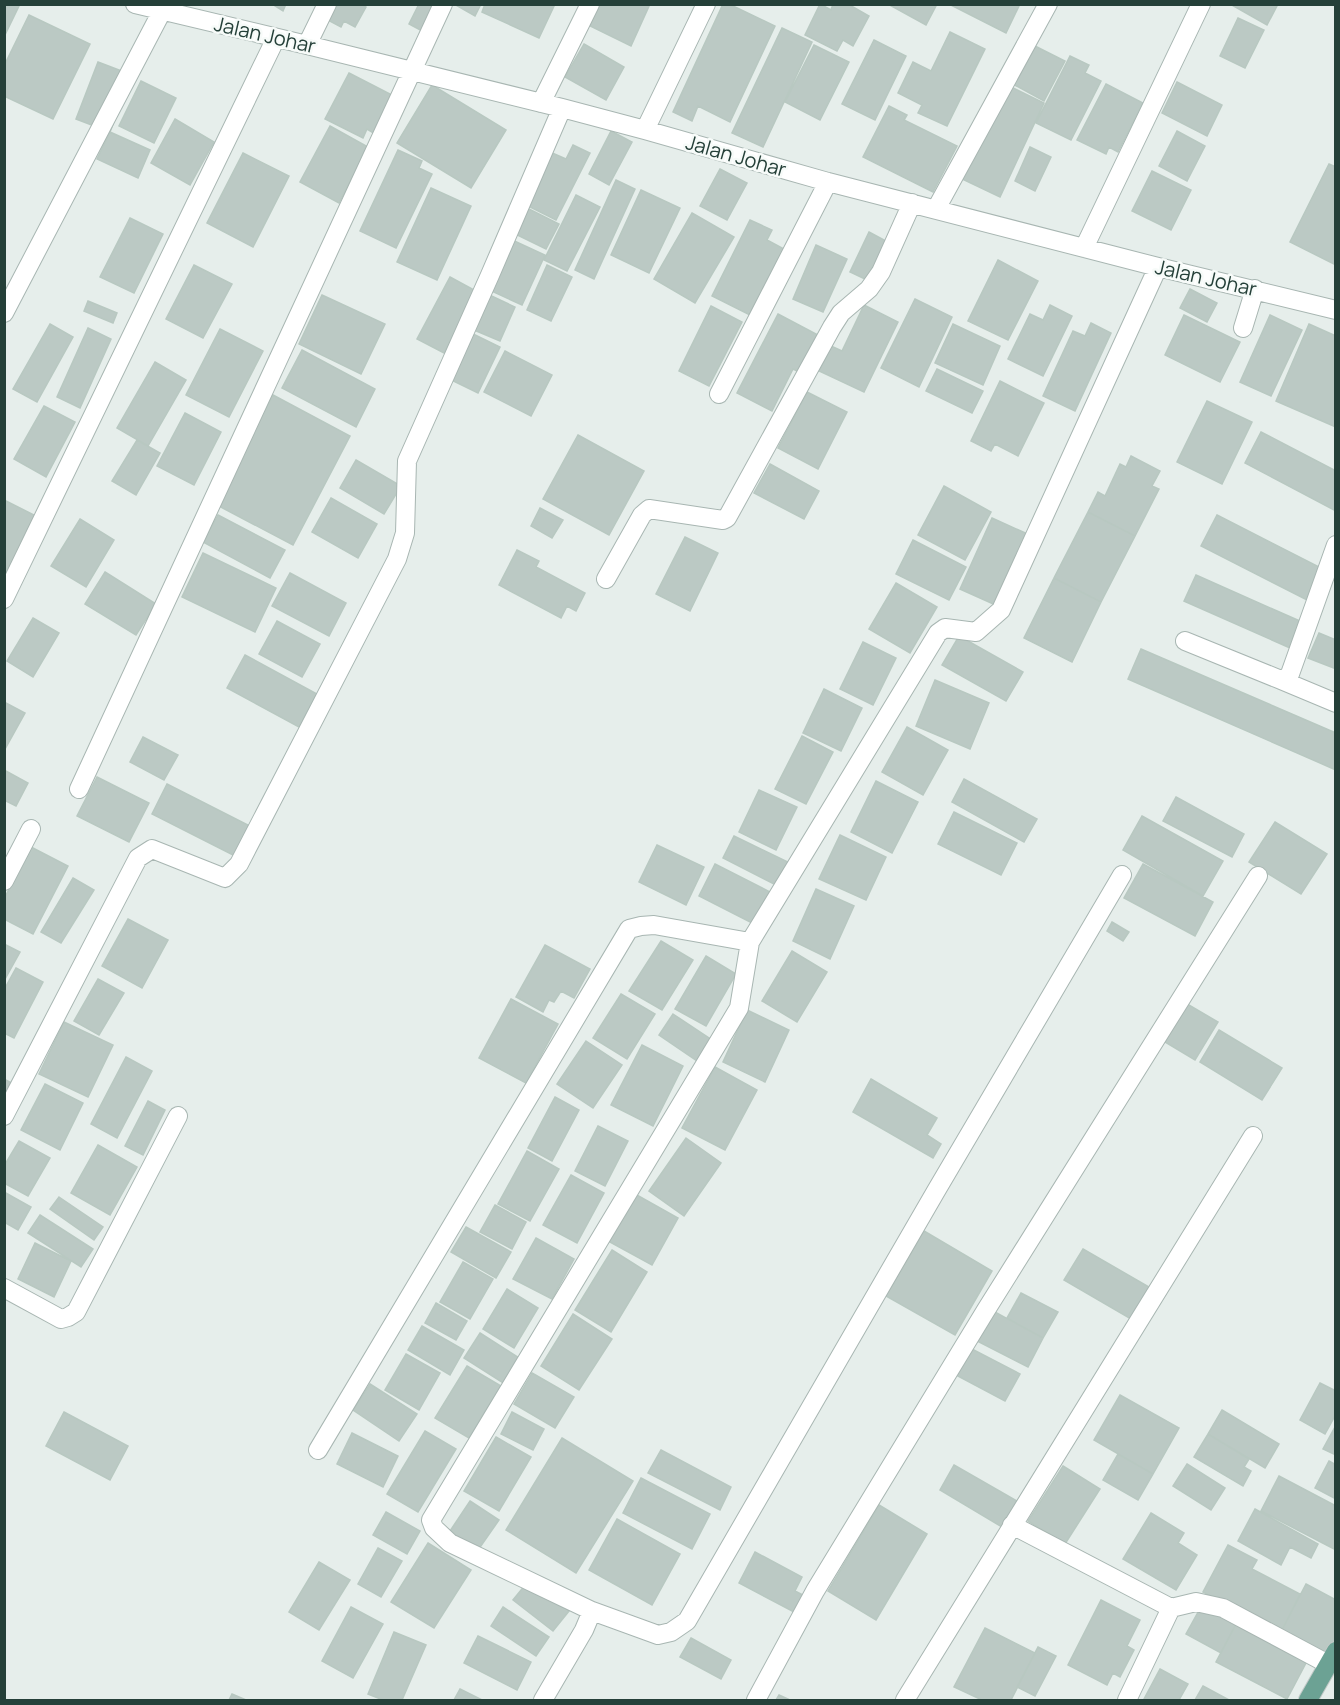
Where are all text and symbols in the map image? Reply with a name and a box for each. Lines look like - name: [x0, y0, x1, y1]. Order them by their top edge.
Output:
- street label: Jalan Johar: [212, 10, 318, 59]
- street label: Jalan Johar: [683, 128, 790, 183]
- street label: Jalan Johar: [1153, 253, 1259, 302]

